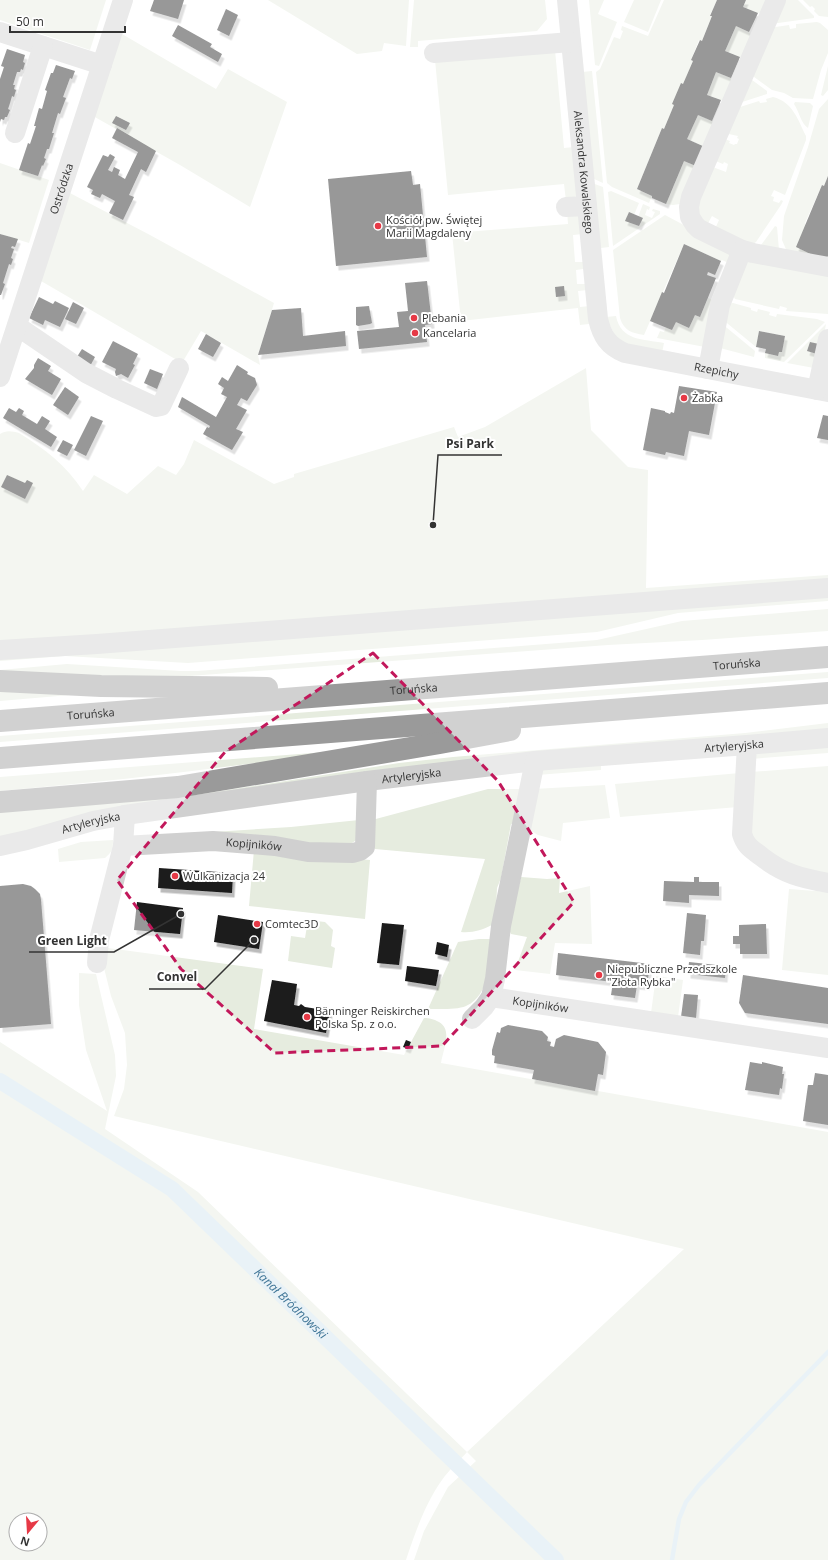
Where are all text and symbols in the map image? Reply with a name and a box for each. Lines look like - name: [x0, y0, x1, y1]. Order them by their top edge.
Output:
- scale bar: [10, 8, 125, 34]
- text: 50 m: [16, 13, 44, 30]
- street label: Aleksandra Kowalskiego: [571, 110, 598, 235]
- street label: Ostródzka: [46, 161, 76, 216]
- place label: Kościół pw. Świętej Marii Magdaleny: [386, 212, 482, 240]
- marker: Kościół pw. Świętej Marii Magdaleny: [373, 221, 383, 231]
- place label: Plebania: [422, 310, 466, 325]
- marker: Plebania: [409, 313, 419, 323]
- place label: Kancelaria: [423, 325, 476, 340]
- marker: Kancelaria: [410, 328, 420, 338]
- street label: Rzepichy: [693, 358, 741, 382]
- place label: Żabka: [692, 390, 723, 405]
- marker: Żabka: [679, 393, 689, 403]
- callout: Psi Park: [438, 431, 502, 455]
- text: Psi Park: [446, 435, 495, 452]
- street label: Toruńska: [712, 654, 761, 673]
- street label: Toruńska: [389, 679, 438, 698]
- street label: Toruńska: [66, 704, 115, 723]
- street label: Artyleryjska: [704, 736, 764, 755]
- street label: Artyleryjska: [381, 764, 442, 786]
- street label: Artyleryjska: [60, 808, 121, 837]
- street label: Kopijników: [225, 834, 284, 854]
- place label: Wulkanizacja 24: [183, 868, 266, 883]
- marker: Wulkanizacja 24: [170, 871, 180, 881]
- place label: Comtec3D: [265, 916, 318, 931]
- marker: Comtec3D: [252, 919, 262, 929]
- callout: Green Light: [29, 928, 114, 952]
- text: Green Light: [37, 932, 107, 949]
- place label: Niepubliczne Przedszkole "Złota Rybka": [607, 961, 737, 989]
- callout: Convel: [149, 965, 205, 989]
- text: Convel: [157, 968, 197, 985]
- marker: Niepubliczne Przedszkole "Złota Rybka": [594, 970, 604, 980]
- street label: Kopijników: [512, 992, 570, 1016]
- place label: Bänninger Reiskirchen Polska Sp. z o.o.: [315, 1003, 430, 1031]
- marker: Bänninger Reiskirchen Polska Sp. z o.o.: [302, 1012, 312, 1022]
- water label: Kanał Bródnowski: [251, 1264, 332, 1343]
- north arrow: [8, 1512, 48, 1552]
- text: N: [18, 1533, 31, 1551]

